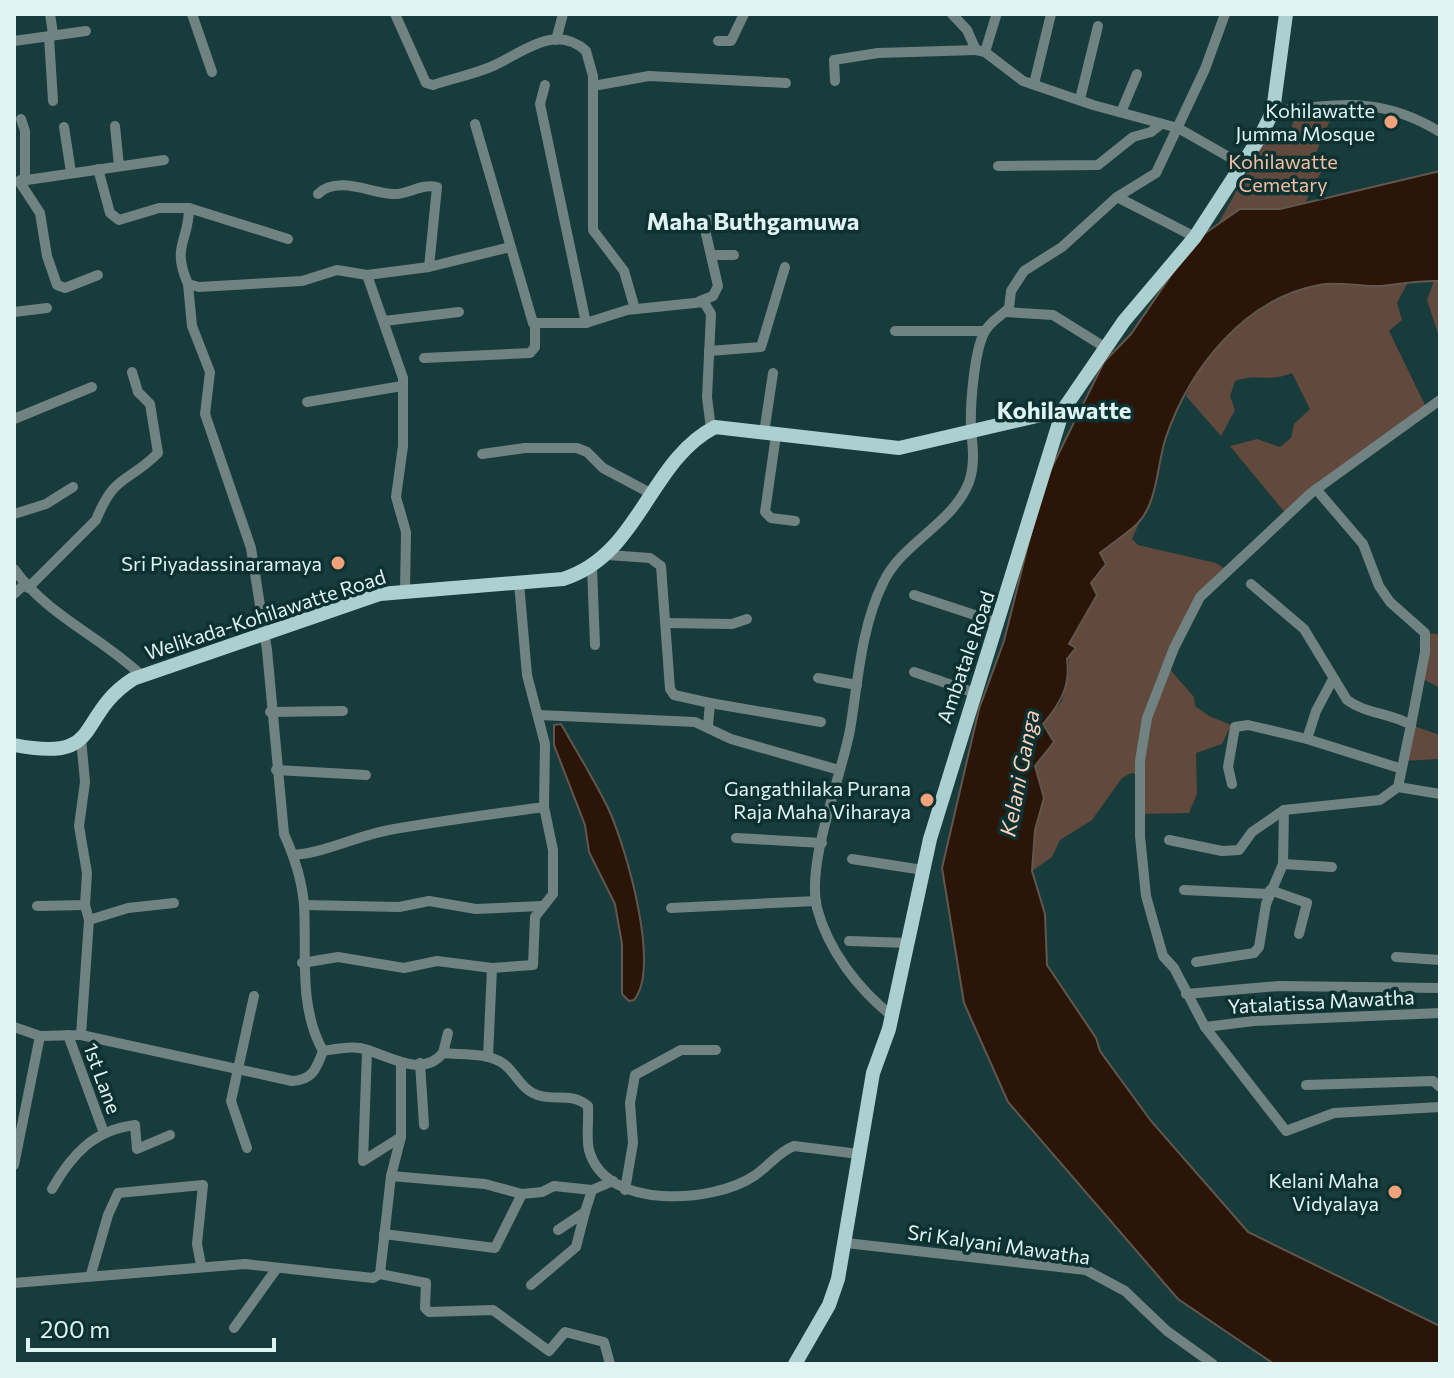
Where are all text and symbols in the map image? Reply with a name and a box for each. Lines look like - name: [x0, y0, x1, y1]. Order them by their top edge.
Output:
- place label: Kohilawatte Jumma Mosque: [1235, 98, 1375, 145]
- marker: Kohilawatte Jumma Mosque: [1382, 113, 1400, 131]
- park label: Kohilawatte Cemetary: [1228, 149, 1338, 196]
- district label: Maha Buthgamuwa: [647, 206, 859, 235]
- district label: Kohilawatte: [997, 395, 1131, 424]
- place label: Sri Piyadassinaramaya: [121, 551, 322, 575]
- marker: Sri Piyadassinaramaya: [329, 554, 347, 572]
- street label: Welikada-Kohilawatte Road: [142, 564, 388, 664]
- street label: Ambatale Road: [931, 588, 999, 726]
- water label: Kelani Ganga: [993, 707, 1045, 839]
- place label: Gangathilaka Purana Raja Maha Viharaya: [724, 776, 911, 823]
- marker: Gangathilaka Purana Raja Maha Viharaya: [918, 791, 936, 809]
- street label: Yatalatissa Mawatha: [1227, 984, 1415, 1018]
- street label: 1st Lane: [79, 1039, 127, 1117]
- place label: Kelani Maha Vidyalaya: [1268, 1168, 1379, 1215]
- marker: Kelani Maha Vidyalaya: [1386, 1183, 1404, 1201]
- street label: Sri Kalyani Mawatha: [906, 1219, 1092, 1269]
- scale bar: [28, 1302, 274, 1352]
- text: 200 m: [40, 1314, 110, 1343]

